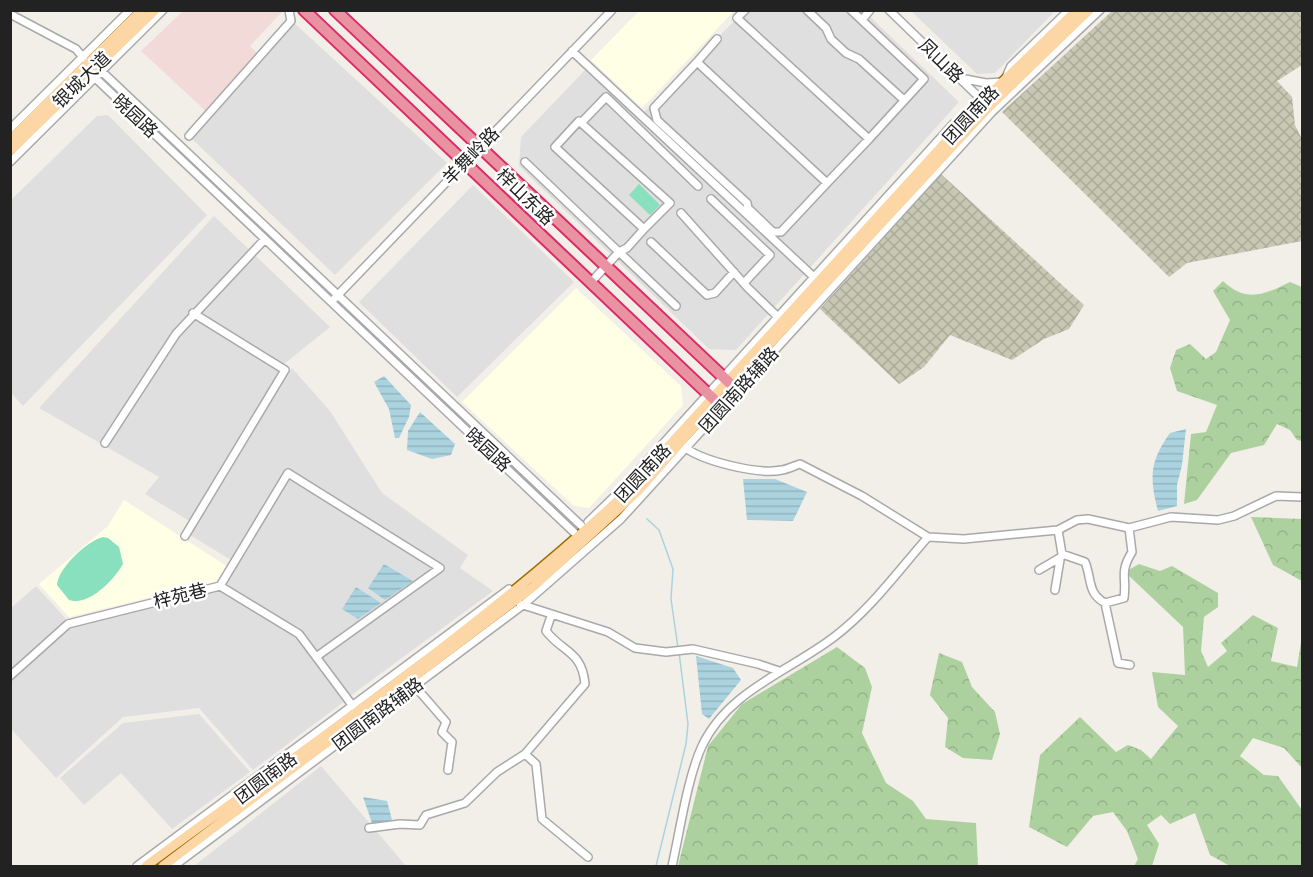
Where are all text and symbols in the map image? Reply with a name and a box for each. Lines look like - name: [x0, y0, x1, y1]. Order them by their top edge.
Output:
- street label: 凤山路: [915, 34, 968, 87]
- street label: 银城大道: [48, 47, 115, 112]
- street label: 团圆南路: [938, 81, 1003, 148]
- street label: 晓园路: [108, 90, 162, 142]
- street label: 羊舞岭路: [438, 122, 503, 189]
- street label: 梓山东路: [492, 164, 559, 229]
- street label: 团圆南路辅路: [695, 343, 783, 437]
- street label: 晓园路: [461, 424, 515, 476]
- street label: 团圆南路: [610, 439, 675, 506]
- street label: 梓苑巷: [151, 579, 209, 612]
- street label: 团圆南路辅路: [328, 673, 427, 754]
- street label: 团圆南路: [231, 748, 301, 808]

